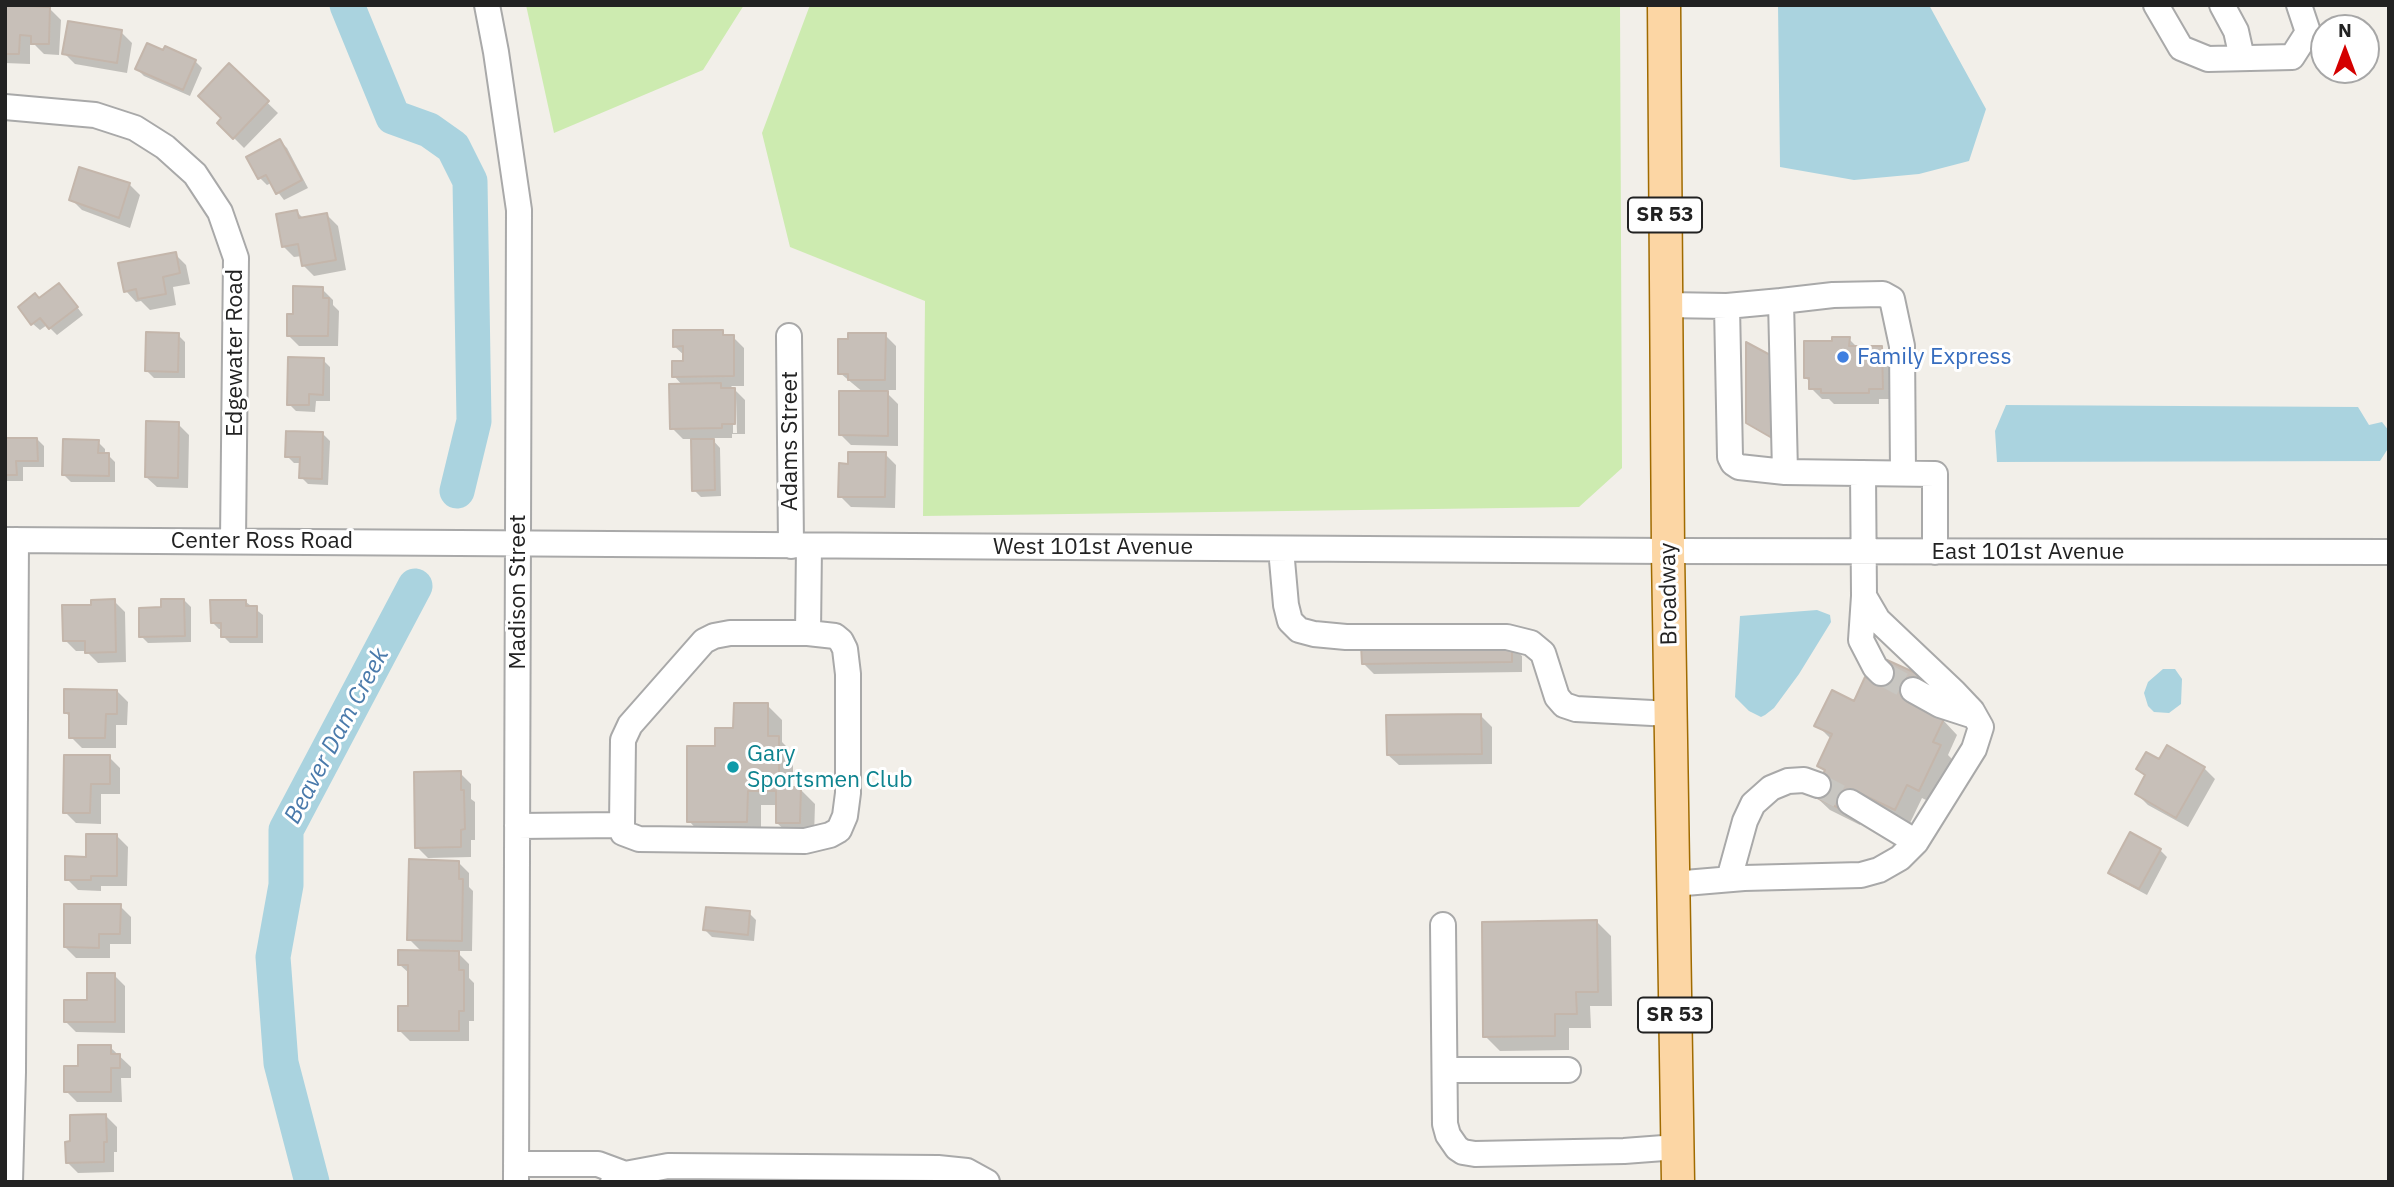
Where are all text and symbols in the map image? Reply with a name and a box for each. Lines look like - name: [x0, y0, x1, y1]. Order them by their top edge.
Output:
- north arrow: [2310, 14, 2380, 84]
- text: N: [2338, 18, 2352, 42]
- road number: SR 53: [1628, 198, 1702, 232]
- street label: Edgewater Road: [221, 269, 249, 437]
- place label: Family Express: [1857, 343, 2012, 371]
- marker: Family Express: [1835, 349, 1851, 365]
- street label: Adams Street: [776, 371, 804, 511]
- street label: Madison Street: [504, 514, 532, 670]
- street label: Center Ross Road: [171, 527, 353, 555]
- street label: West 101st Avenue: [993, 533, 1193, 561]
- street label: East 101st Avenue: [1932, 538, 2124, 566]
- street label: Broadway: [1654, 542, 1684, 646]
- water label: Beaver Dam Creek: [279, 643, 395, 829]
- place label: Gary Sportsmen Club: [747, 740, 913, 794]
- marker: Gary Sportsmen Club: [725, 759, 741, 775]
- road number: SR 53: [1638, 998, 1712, 1032]

